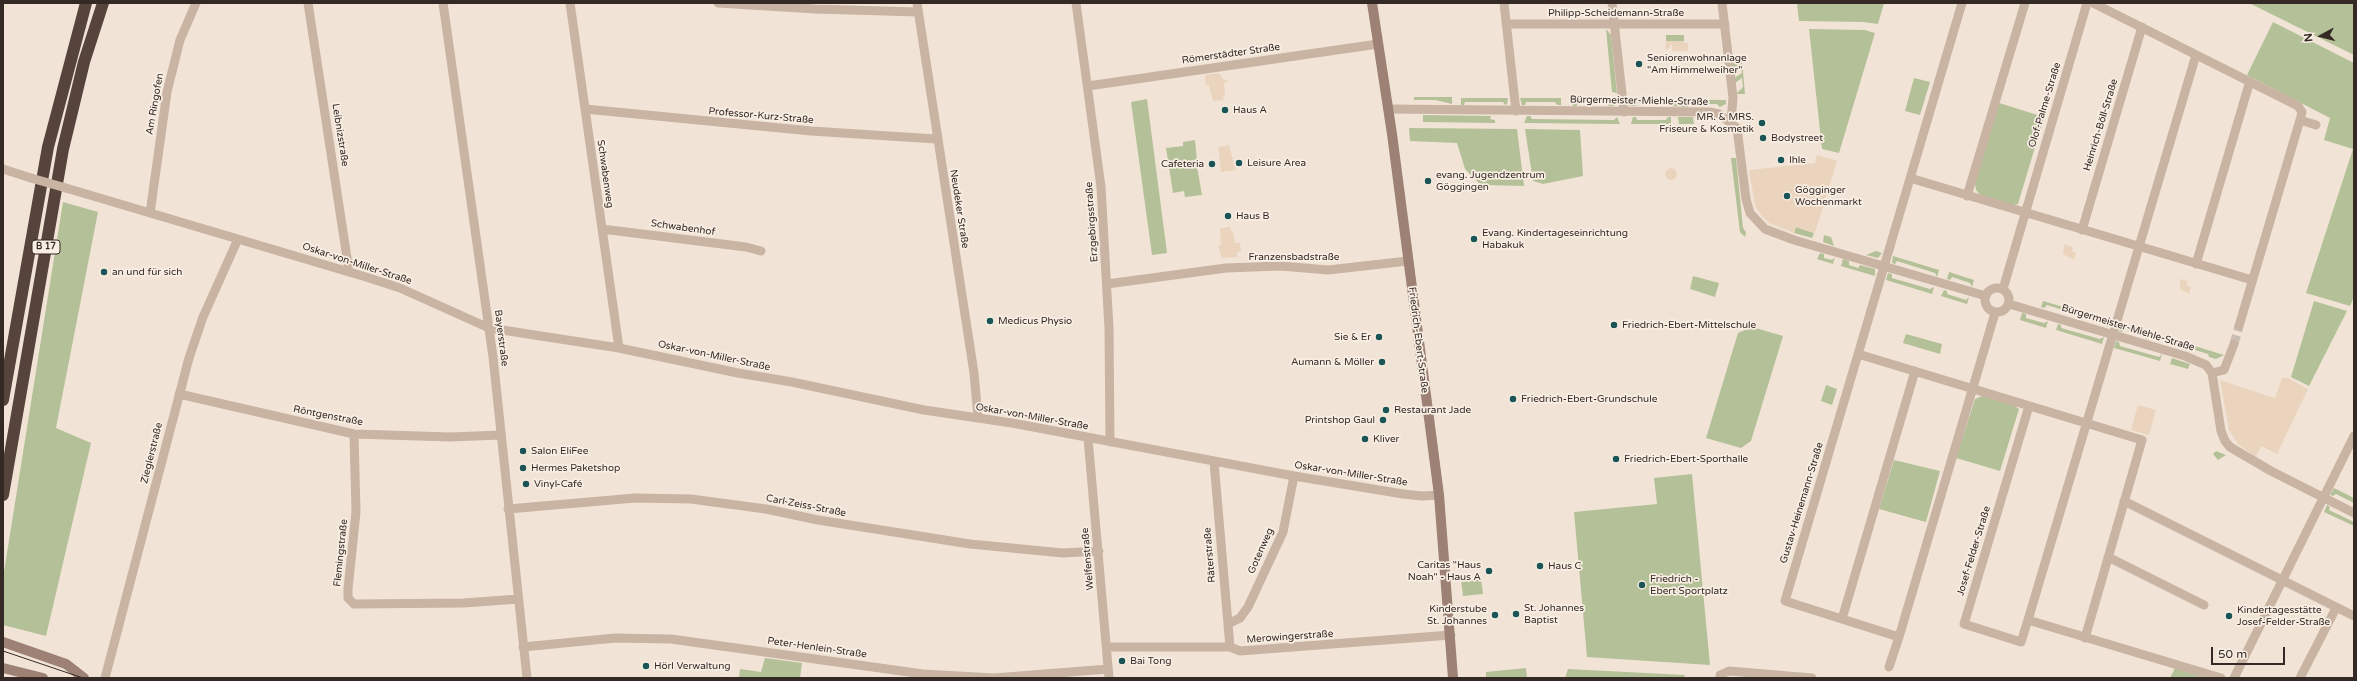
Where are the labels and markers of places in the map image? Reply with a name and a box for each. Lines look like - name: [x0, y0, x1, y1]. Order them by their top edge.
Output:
- place label: Seniorenwohnanlage "Am Himmelweiher": [1647, 52, 1747, 76]
- marker: Seniorenwohnanlage "Am Himmelweiher": [1634, 59, 1644, 69]
- place label: Haus A: [1233, 104, 1267, 116]
- marker: Haus A: [1220, 105, 1230, 115]
- place label: MR. & MRS. Friseure & Kosmetik: [1659, 111, 1754, 134]
- marker: MR. & MRS. Friseure & Kosmetik: [1757, 118, 1767, 128]
- place label: Bodystreet: [1771, 132, 1823, 144]
- marker: Bodystreet: [1758, 133, 1768, 143]
- place label: Ihle: [1789, 154, 1806, 166]
- marker: Ihle: [1776, 155, 1786, 165]
- place label: Leisure Area: [1247, 157, 1306, 169]
- place label: Cafeteria: [1161, 158, 1204, 170]
- marker: Leisure Area: [1234, 158, 1244, 168]
- marker: Cafeteria: [1207, 159, 1217, 169]
- place label: evang. Jugendzentrum Göggingen: [1436, 169, 1545, 192]
- marker: evang. Jugendzentrum Göggingen: [1423, 176, 1433, 186]
- place label: Gögginger Wochenmarkt: [1795, 184, 1862, 208]
- marker: Gögginger Wochenmarkt: [1782, 191, 1792, 201]
- place label: Haus B: [1236, 210, 1270, 222]
- marker: Haus B: [1223, 211, 1233, 221]
- place label: Evang. Kindertageseinrichtung Habakuk: [1482, 227, 1628, 250]
- marker: Evang. Kindertageseinrichtung Habakuk: [1469, 234, 1479, 244]
- place label: an und für sich: [112, 266, 182, 278]
- marker: an und für sich: [99, 267, 109, 277]
- place label: Medicus Physio: [998, 315, 1072, 327]
- marker: Medicus Physio: [985, 316, 995, 326]
- place label: Friedrich-Ebert-Mittelschule: [1622, 319, 1756, 331]
- marker: Friedrich-Ebert-Mittelschule: [1609, 320, 1619, 330]
- place label: Sie & Er: [1334, 331, 1371, 343]
- marker: Sie & Er: [1374, 332, 1384, 342]
- place label: Aumann & Möller: [1291, 356, 1374, 368]
- marker: Aumann & Möller: [1377, 357, 1387, 367]
- place label: Friedrich-Ebert-Grundschule: [1521, 393, 1657, 405]
- marker: Friedrich-Ebert-Grundschule: [1508, 394, 1518, 404]
- place label: Restaurant Jade: [1394, 404, 1471, 416]
- marker: Restaurant Jade: [1381, 405, 1391, 415]
- place label: Printshop Gaul: [1305, 414, 1375, 426]
- marker: Printshop Gaul: [1378, 415, 1388, 425]
- place label: Kliver: [1373, 433, 1399, 445]
- marker: Kliver: [1360, 434, 1370, 444]
- place label: Salon EliFee: [531, 445, 588, 457]
- marker: Salon EliFee: [518, 446, 528, 456]
- place label: Friedrich-Ebert-Sporthalle: [1624, 453, 1748, 465]
- marker: Friedrich-Ebert-Sporthalle: [1611, 454, 1621, 464]
- place label: Hermes Paketshop: [531, 462, 620, 474]
- marker: Hermes Paketshop: [518, 463, 528, 473]
- place label: Vinyl-Café: [534, 478, 582, 490]
- marker: Vinyl-Café: [521, 479, 531, 489]
- place label: Caritas "Haus Noah" - Haus A: [1408, 559, 1481, 582]
- place label: Haus C: [1548, 560, 1582, 572]
- marker: Haus C: [1535, 561, 1545, 571]
- marker: Caritas "Haus Noah" - Haus A: [1484, 566, 1494, 576]
- place label: Friedrich - Ebert Sportplatz: [1650, 573, 1728, 596]
- marker: Friedrich - Ebert Sportplatz: [1637, 580, 1647, 590]
- place label: St. Johannes Baptist: [1524, 602, 1584, 626]
- place label: Kinderstube St. Johannes: [1427, 603, 1487, 626]
- place label: Kindertagesstätte Josef-Felder-Straße: [2237, 604, 2330, 628]
- marker: St. Johannes Baptist: [1511, 609, 1521, 619]
- marker: Kinderstube St. Johannes: [1490, 610, 1500, 620]
- marker: Kindertagesstätte Josef-Felder-Straße: [2224, 611, 2234, 621]
- place label: Bai Tong: [1130, 655, 1172, 667]
- marker: Bai Tong: [1117, 656, 1127, 666]
- place label: Hörl Verwaltung: [654, 660, 731, 672]
- marker: Hörl Verwaltung: [641, 661, 651, 671]

